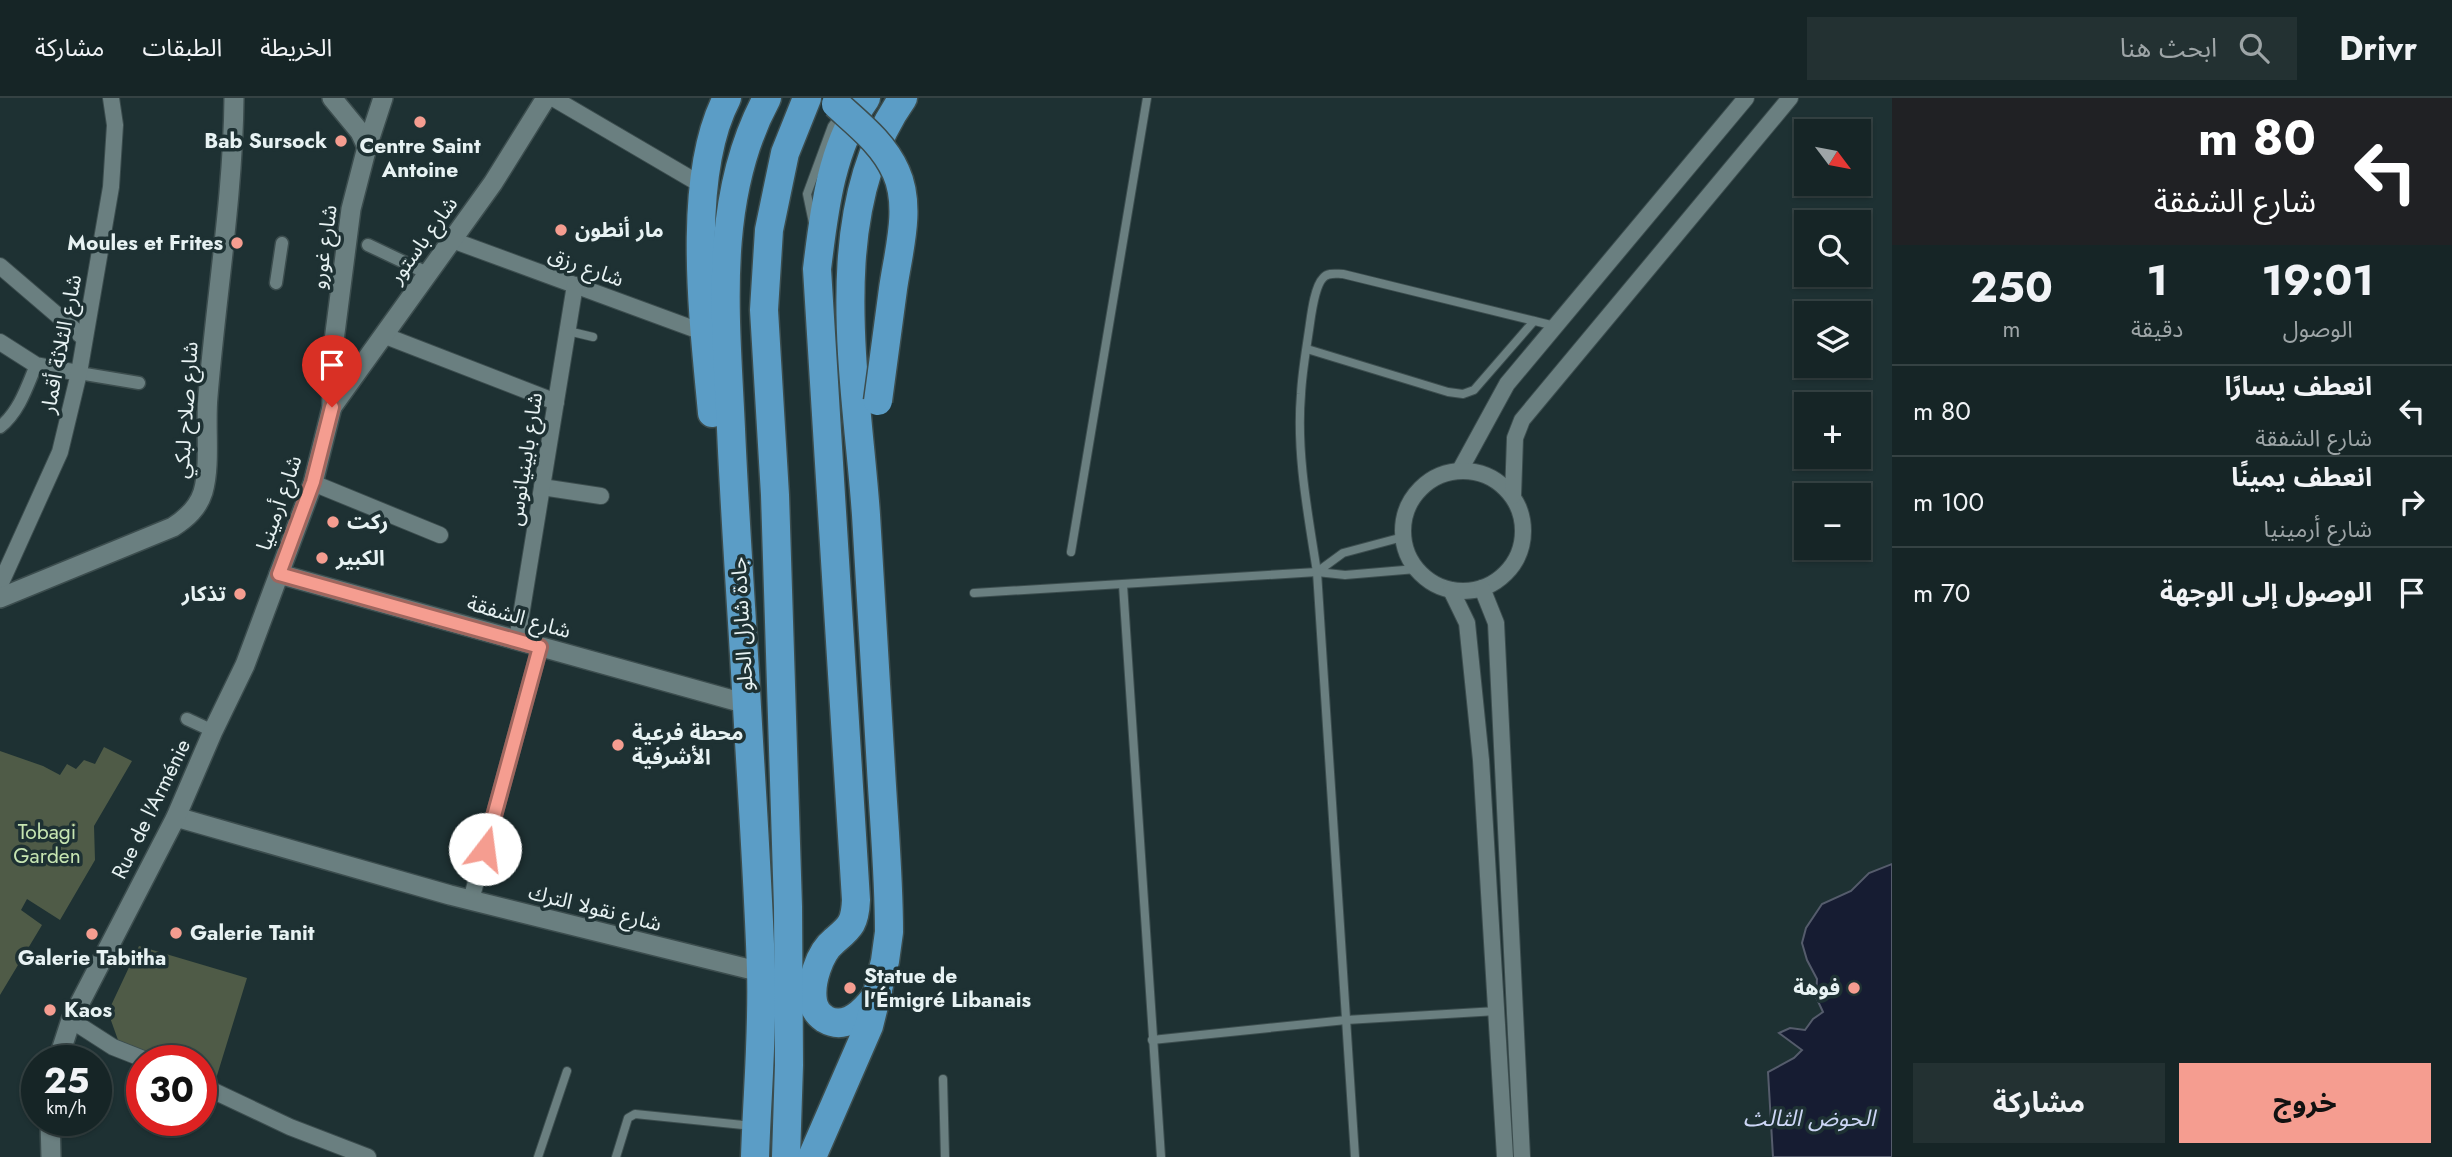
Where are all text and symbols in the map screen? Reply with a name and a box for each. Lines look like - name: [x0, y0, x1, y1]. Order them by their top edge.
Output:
- search box: [1807, 17, 2297, 80]
- text: Drivr: [2339, 25, 2417, 72]
- text: ابحث هنا: [2120, 29, 2217, 67]
- icon: search: [2235, 29, 2273, 67]
- text: مشاركة: [35, 30, 104, 65]
- text: الطبقات: [142, 30, 222, 65]
- text: الخريطة: [260, 30, 332, 65]
- text: 80 m: [2198, 103, 2316, 173]
- marker: Centre Saint Antoine: [412, 114, 428, 130]
- north arrow: [1794, 119, 1871, 196]
- map controls: [1794, 119, 1871, 560]
- place label: Bab Sursock: [204, 126, 327, 156]
- icon: left: [2340, 126, 2431, 217]
- place label: Centre Saint Antoine: [359, 131, 481, 185]
- marker: Bab Sursock: [333, 133, 349, 149]
- text: شارع الشفقة: [2154, 178, 2316, 224]
- street label: شارع باستور: [381, 190, 465, 290]
- street label: شارع غورو: [303, 203, 345, 291]
- button: search: [1794, 210, 1871, 287]
- place label: مار أنطون: [575, 215, 664, 245]
- marker: مار أنطون: [553, 222, 569, 238]
- place label: Moules et Frites: [67, 228, 223, 258]
- marker: Moules et Frites: [229, 235, 245, 251]
- street label: شارع رزق: [544, 240, 628, 294]
- text: 1: [2146, 250, 2168, 311]
- text: 19:01: [2262, 250, 2374, 311]
- text: 250: [1970, 257, 2053, 318]
- street label: شارع الثلاثة أقمار: [33, 272, 89, 417]
- button: layers: [1794, 301, 1871, 378]
- text: m: [2003, 312, 2020, 346]
- text: دقيقة: [2131, 312, 2183, 346]
- text: الوصول: [2283, 312, 2353, 346]
- pin: [302, 335, 362, 407]
- street label: شارع صلاح لبكي: [166, 340, 207, 480]
- icon: arrive: [313, 346, 351, 384]
- text: انعطف يسارًا: [2225, 367, 2372, 405]
- street label: شارع بابينيانوس: [500, 390, 550, 528]
- button: +: [1794, 392, 1871, 469]
- text: 80 m: [1913, 392, 1971, 430]
- icon: left: [2393, 392, 2431, 430]
- text: شارع الشفقة: [2255, 421, 2372, 455]
- street label: شارع أرمينيا: [249, 451, 309, 555]
- text: انعطف يمينًا: [2231, 458, 2372, 496]
- button: −: [1794, 483, 1871, 560]
- text: 100 m: [1913, 483, 1984, 521]
- icon: right: [2393, 483, 2431, 521]
- place label: ركت: [347, 507, 388, 537]
- text: شارع أرمينيا: [2264, 512, 2372, 546]
- marker: ركت: [325, 514, 341, 530]
- place label: الكبير: [335, 543, 385, 573]
- marker: الكبير: [314, 550, 330, 566]
- street label: جادة شارل الحلو: [724, 556, 760, 692]
- text: الوصول إلى الوجهة: [2160, 573, 2372, 611]
- text: 70 m: [1913, 574, 1970, 612]
- icon: arrive: [2393, 574, 2431, 612]
- place label: تذكار: [181, 579, 226, 609]
- marker: تذكار: [232, 586, 248, 602]
- street label: شارع الشفقة: [464, 588, 574, 646]
- place label: محطة فرعية الأشرفية: [632, 718, 743, 772]
- street label: Rue de l'Arménie: [104, 734, 198, 884]
- marker: محطة فرعية الأشرفية: [610, 737, 626, 753]
- position arrow: [448, 812, 522, 886]
- park label: Tobagi Garden: [13, 817, 81, 871]
- street label: شارع نقولا الترك: [525, 877, 665, 939]
- place label: Galerie Tanit: [190, 918, 315, 948]
- marker: Galerie Tanit: [168, 925, 184, 941]
- marker: Galerie Tabitha: [84, 926, 100, 942]
- place label: Galerie Tabitha: [18, 943, 166, 973]
- place label: Statue de l'Émigré Libanais: [864, 961, 1032, 1015]
- place label: فوهة: [1793, 973, 1840, 1003]
- marker: Statue de l'Émigré Libanais: [842, 980, 858, 996]
- marker: فوهة: [1846, 980, 1862, 996]
- place label: Kaos: [64, 995, 112, 1025]
- marker: Kaos: [42, 1002, 58, 1018]
- speed limit sign: 30: [126, 1045, 217, 1136]
- text: 25: [44, 1056, 89, 1106]
- button: مشاركة: [1913, 1063, 2165, 1143]
- button: خروج: [2179, 1063, 2431, 1143]
- text: km/h: [46, 1095, 87, 1121]
- water label: الحوض الثالث: [1743, 1101, 1877, 1135]

